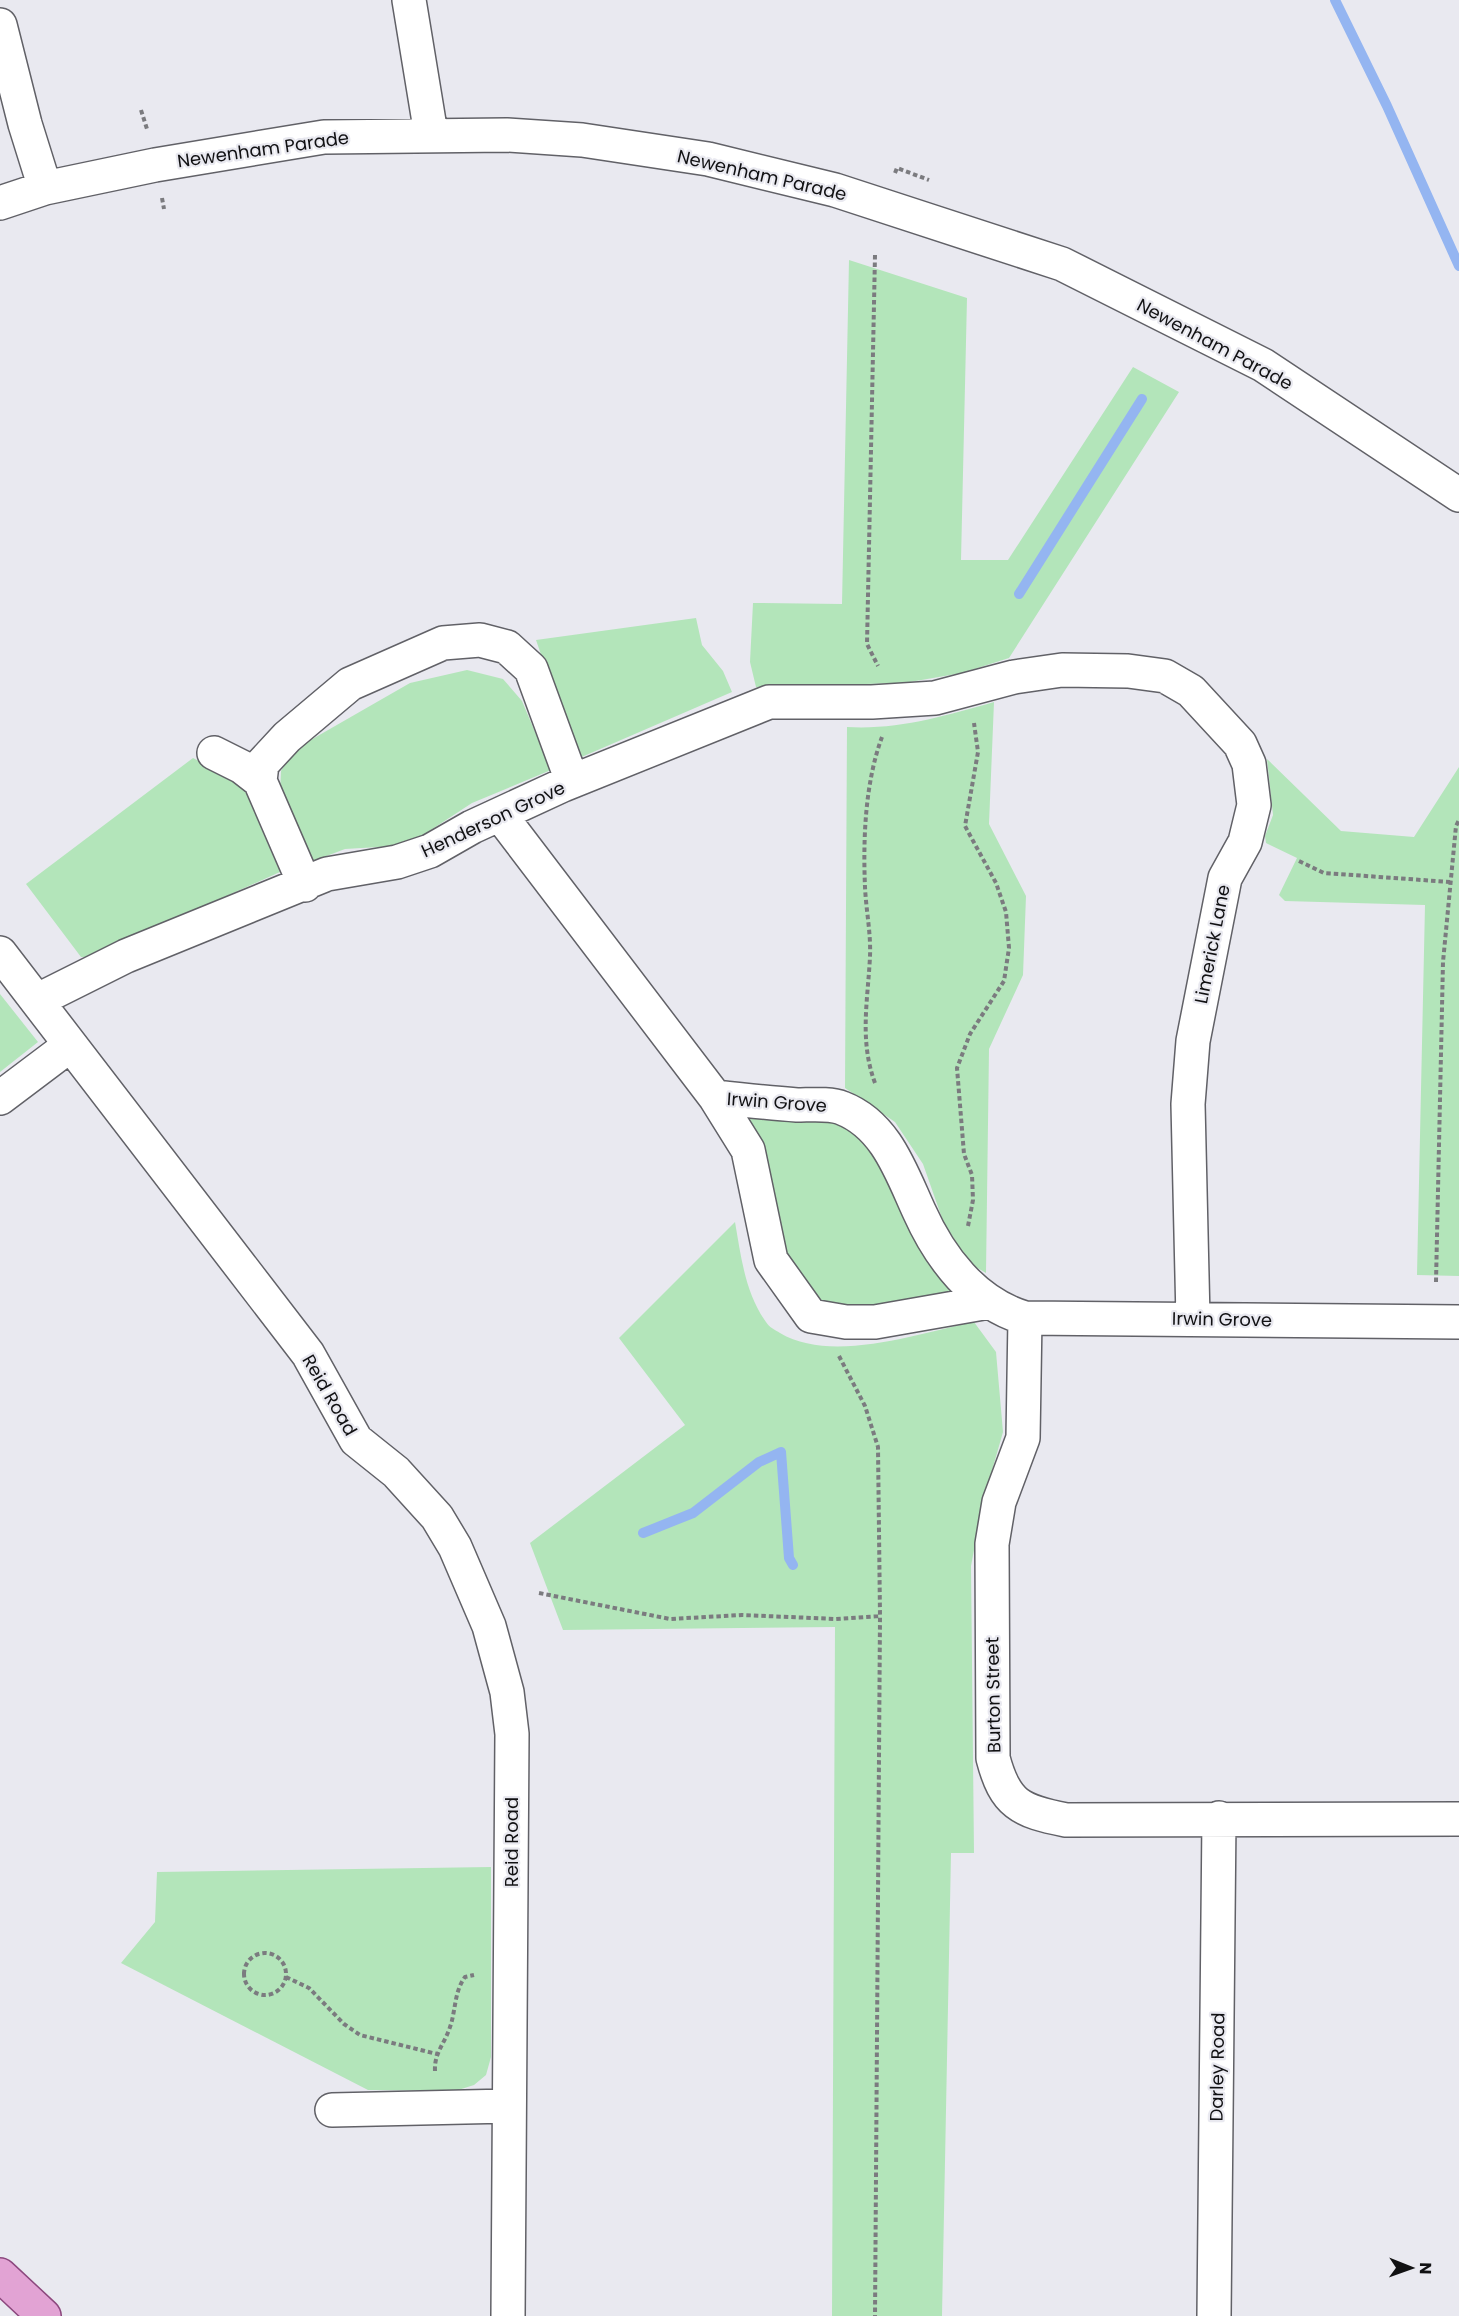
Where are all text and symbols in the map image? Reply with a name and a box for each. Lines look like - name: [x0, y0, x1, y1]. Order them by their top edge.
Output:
- street label: Newenham Parade: [176, 125, 350, 173]
- street label: Newenham Parade: [675, 143, 849, 207]
- street label: Newenham Parade: [1133, 292, 1297, 396]
- street label: Henderson Grove: [417, 775, 569, 863]
- street label: Limerick Lane: [1188, 882, 1236, 1006]
- street label: Irwin Grove: [726, 1086, 828, 1118]
- street label: Irwin Grove: [1172, 1306, 1272, 1332]
- street label: Reid Road: [297, 1350, 363, 1440]
- street label: Burton Street: [979, 1637, 1007, 1753]
- street label: Reid Road: [499, 1797, 524, 1887]
- street label: Darley Road: [1204, 2012, 1230, 2122]
- north arrow: [1381, 2238, 1441, 2298]
- text: N: [1414, 2262, 1437, 2274]

